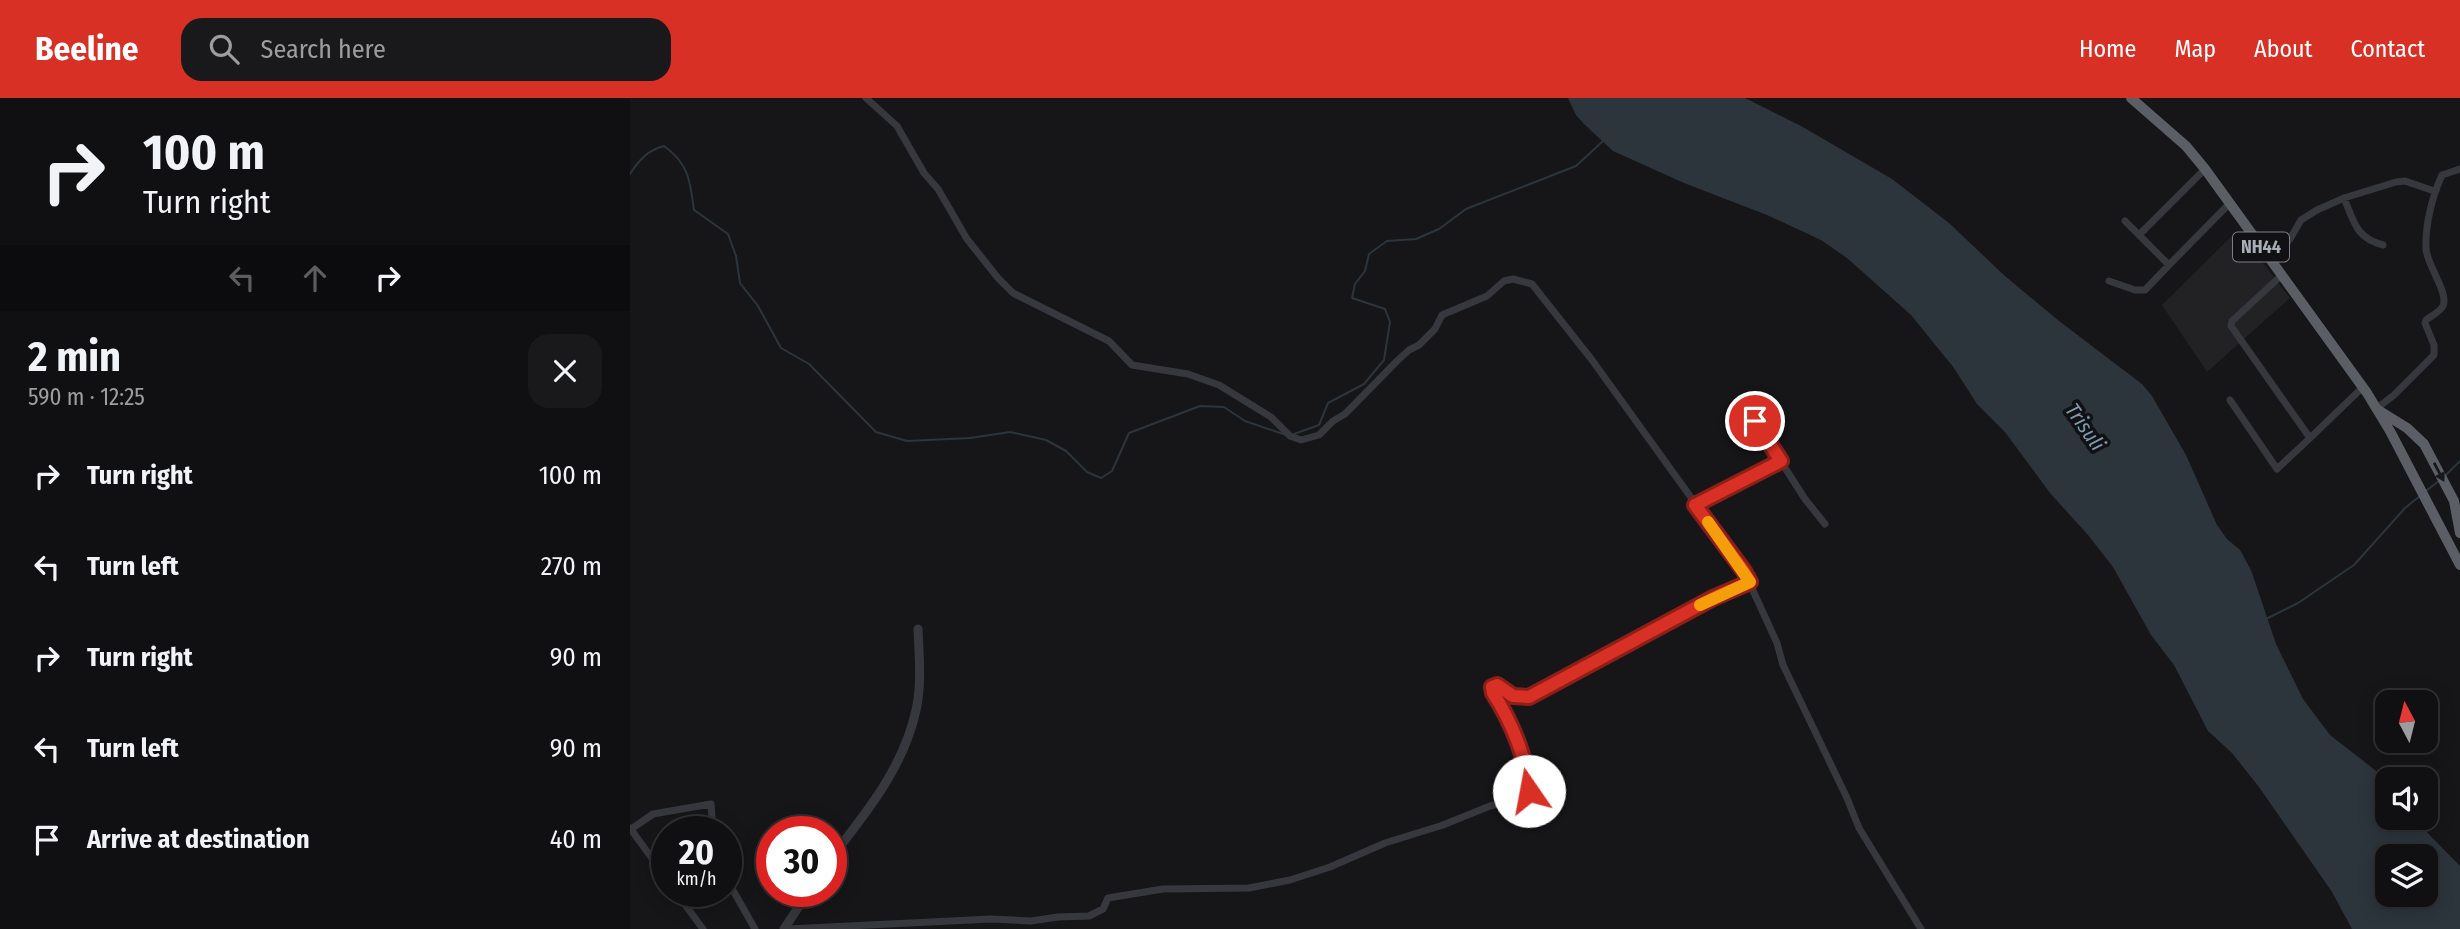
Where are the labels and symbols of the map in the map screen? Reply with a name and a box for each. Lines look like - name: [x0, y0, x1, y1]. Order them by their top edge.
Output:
- road number: NH44: [2233, 232, 2289, 262]
- pin: [1725, 391, 1785, 451]
- water label: Trisuli: [2059, 398, 2111, 456]
- one-way arrow: [2433, 462, 2445, 482]
- north arrow: [2375, 690, 2438, 752]
- position arrow: [1492, 754, 1566, 828]
- speed limit sign: 30: [756, 816, 847, 907]

